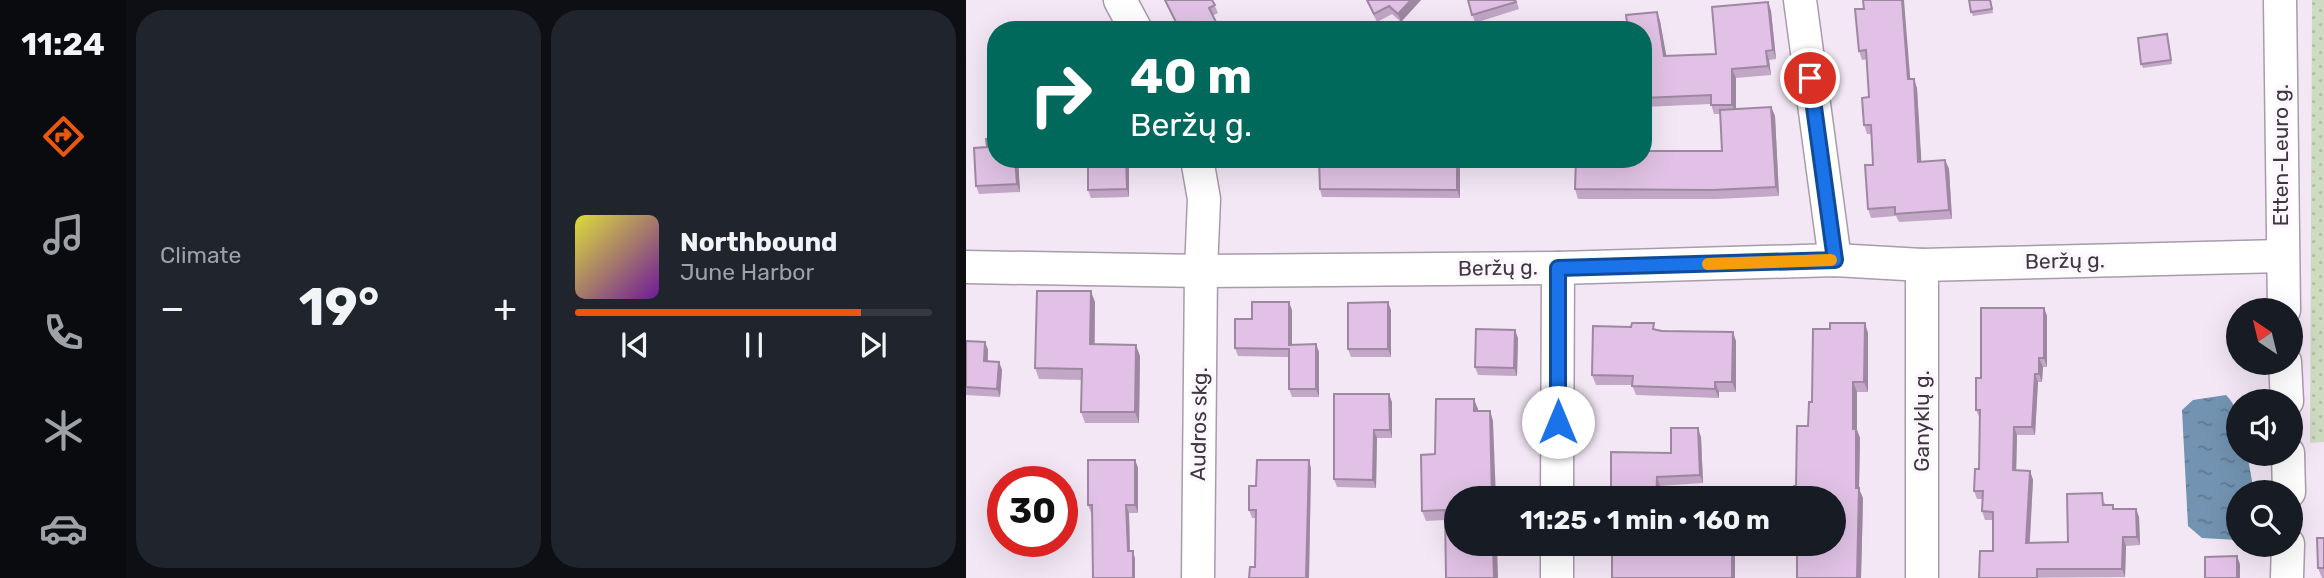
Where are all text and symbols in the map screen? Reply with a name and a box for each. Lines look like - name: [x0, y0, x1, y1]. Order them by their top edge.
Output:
- text: 11:24: [21, 25, 105, 63]
- text: 40 m: [1130, 47, 1252, 105]
- pin: [1780, 48, 1840, 108]
- icon: right: [1015, 49, 1106, 140]
- icon: arrive: [1791, 59, 1829, 97]
- street label: Etten-Leuro g.: [2268, 84, 2293, 226]
- text: Beržų g.: [1130, 106, 1252, 144]
- icon: directions: [39, 112, 88, 161]
- icon: music: [39, 210, 88, 259]
- text: Northbound: [680, 227, 838, 258]
- text: Climate: [160, 241, 241, 269]
- street label: Beržų g.: [2025, 247, 2105, 274]
- street label: Beržų g.: [1458, 254, 1538, 281]
- text: June Harbor: [680, 258, 814, 286]
- text: 19°: [299, 276, 379, 338]
- text: −: [160, 285, 185, 331]
- text: +: [493, 285, 517, 331]
- north arrow: [2226, 298, 2303, 374]
- map controls: [2226, 298, 2303, 557]
- icon: phone: [39, 308, 88, 357]
- icon: previous: [616, 326, 654, 364]
- icon: pause: [735, 326, 773, 364]
- icon: next: [854, 326, 892, 364]
- street label: Audros skg.: [1185, 367, 1212, 481]
- street label: Ganyklų g.: [1909, 370, 1934, 472]
- position arrow: [1521, 385, 1595, 459]
- button: sound: [2226, 389, 2303, 466]
- icon: climate: [39, 406, 88, 455]
- speed limit sign: 30: [987, 466, 1078, 557]
- button: search: [2226, 480, 2303, 557]
- icon: car: [39, 504, 88, 553]
- text: 11:25 · 1 min · 160 m: [1520, 505, 1770, 536]

